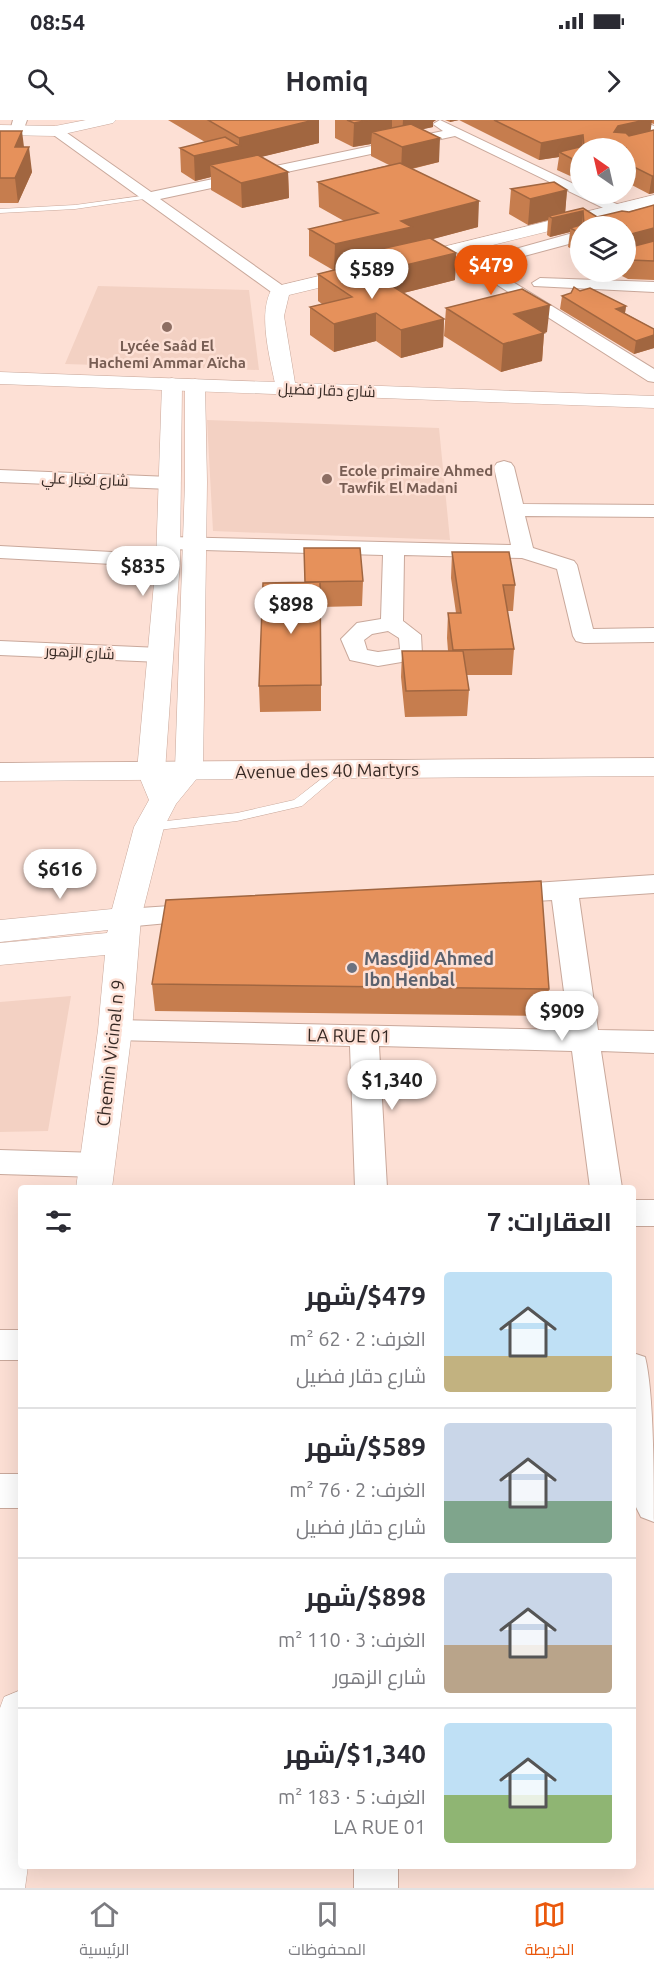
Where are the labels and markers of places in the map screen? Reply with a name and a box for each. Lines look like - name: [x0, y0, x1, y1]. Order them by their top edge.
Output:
- pin: $479: [455, 245, 527, 296]
- pin: $589: [336, 249, 408, 300]
- marker: Lycée Saâd El Hachemi Ammar Aïcha: [160, 320, 174, 334]
- place label: Lycée Saâd El Hachemi Ammar Aïcha: [88, 337, 246, 371]
- place label: Ecole primaire Ahmed Tawfik El Madani: [339, 462, 493, 496]
- marker: Ecole primaire Ahmed Tawfik El Madani: [320, 472, 334, 486]
- pin: $835: [107, 546, 179, 597]
- pin: $898: [255, 584, 327, 635]
- pin: $616: [24, 849, 96, 900]
- place label: Masdjid Ahmed Ibn Henbal: [364, 948, 494, 989]
- marker: Masdjid Ahmed Ibn Henbal: [345, 961, 359, 975]
- pin: $909: [526, 991, 598, 1042]
- pin: $1,340: [343, 1060, 441, 1111]

